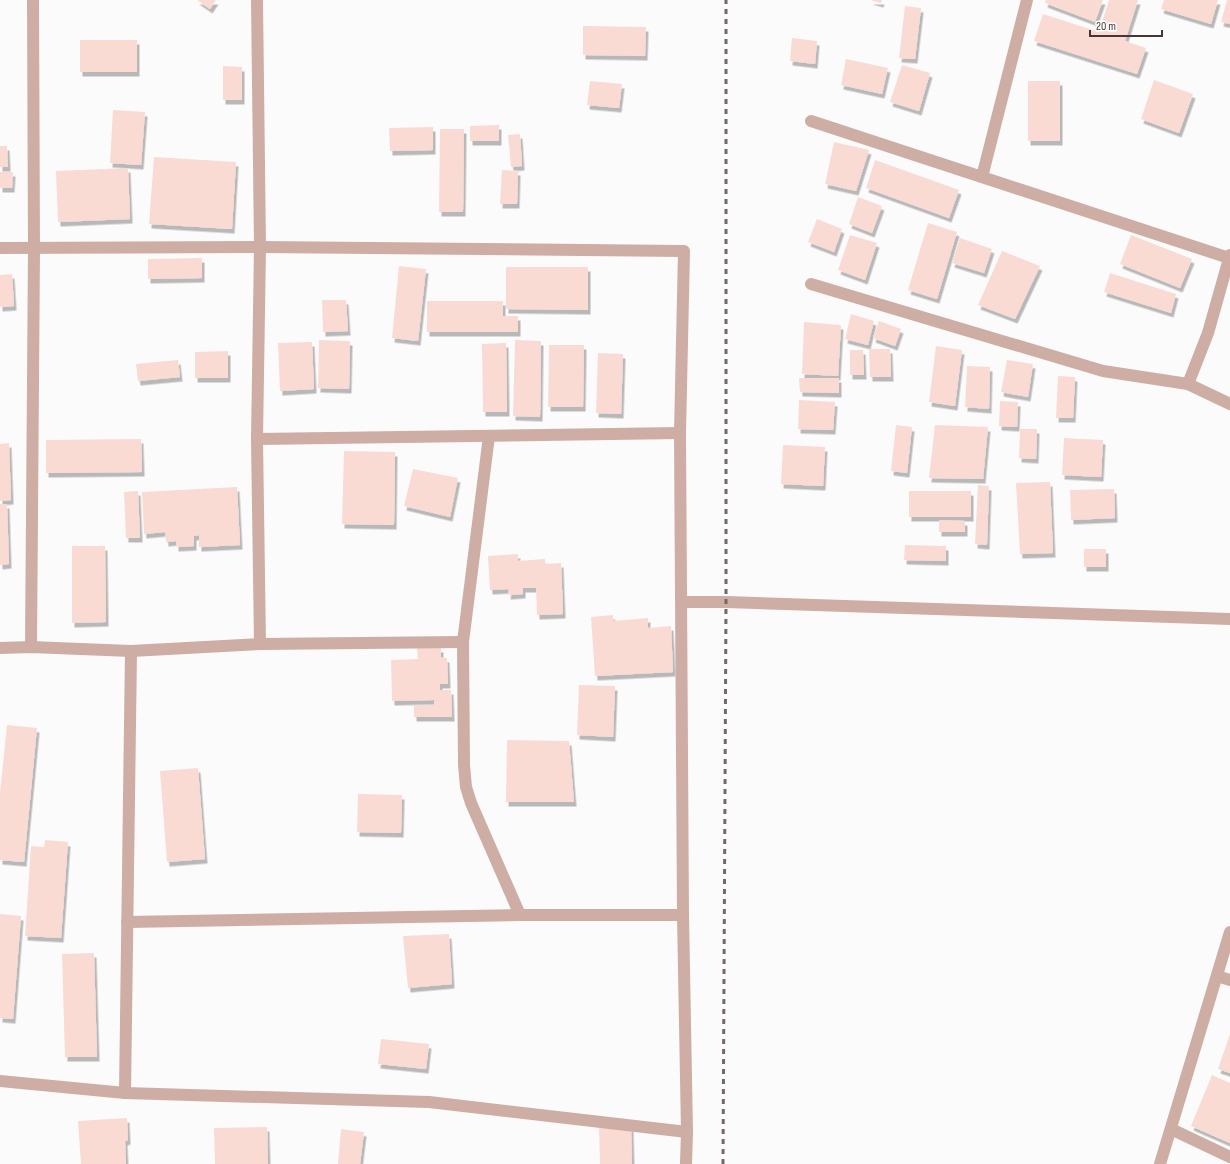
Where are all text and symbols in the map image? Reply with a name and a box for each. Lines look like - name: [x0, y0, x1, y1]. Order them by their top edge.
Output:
- scale bar: [1090, 12, 1162, 38]
- text: 20 m: [1096, 19, 1116, 34]

